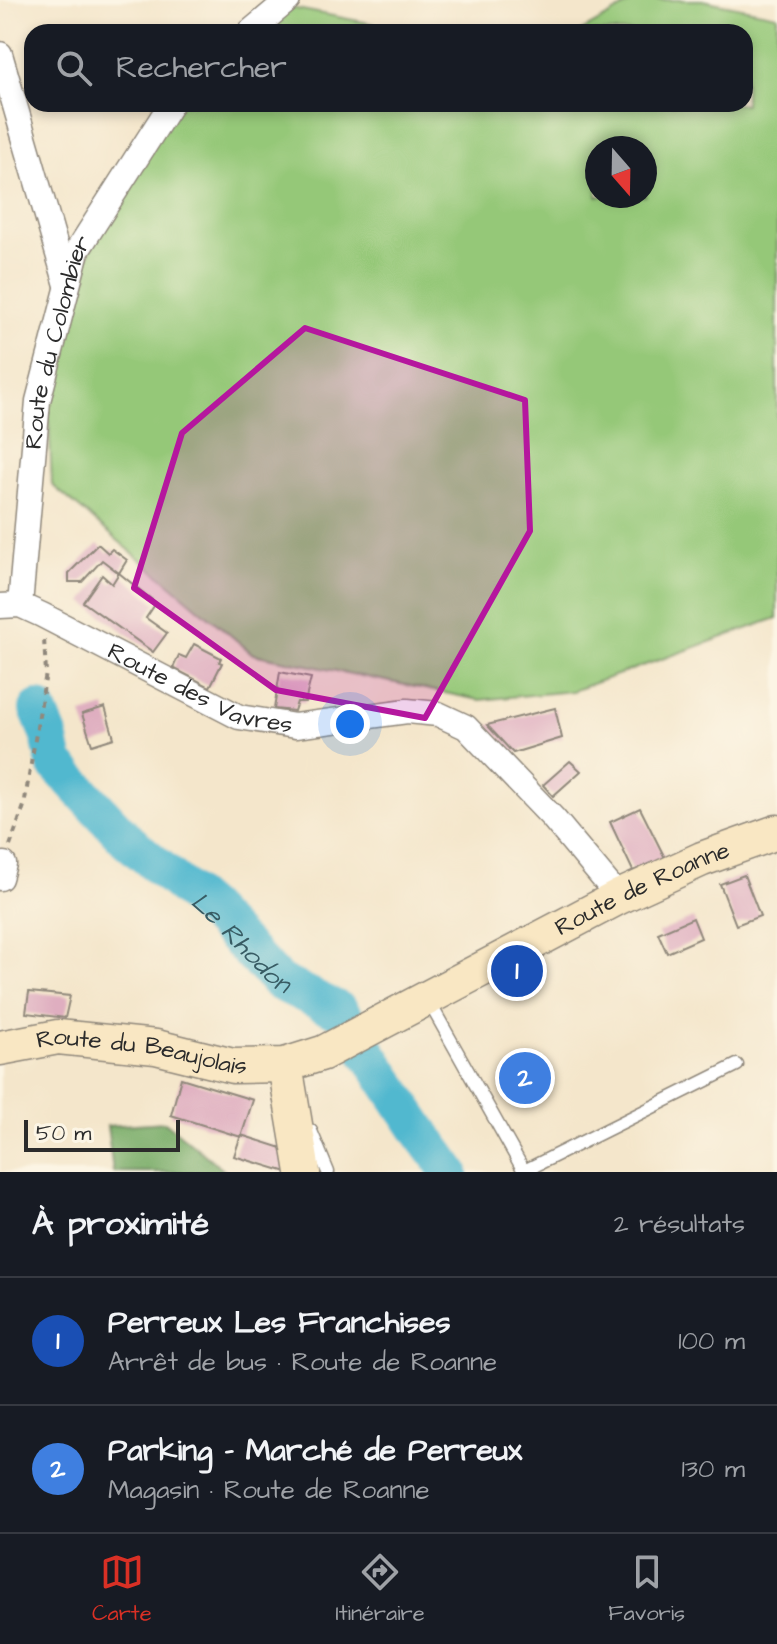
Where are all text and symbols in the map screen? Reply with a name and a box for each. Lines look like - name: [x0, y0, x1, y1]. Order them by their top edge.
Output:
- search box: [24, 24, 753, 112]
- icon: search: [52, 46, 96, 90]
- text: Rechercher: [116, 47, 287, 89]
- north arrow: [585, 136, 657, 208]
- street label: Route du Colombier: [17, 229, 100, 451]
- street label: Route des Vavres: [101, 635, 295, 742]
- your location: [330, 704, 370, 744]
- street label: Route de Roanne: [549, 833, 734, 945]
- water label: Le Rhodon: [183, 884, 298, 1004]
- pin: 1: [491, 941, 543, 1001]
- street label: Route du Beaujolais: [34, 1020, 247, 1083]
- pin: 2: [499, 1048, 551, 1108]
- scale bar: [24, 1116, 180, 1152]
- text: 50 m: [36, 1118, 91, 1149]
- text: À proximité: [32, 1200, 209, 1248]
- text: 2 résultats: [614, 1206, 745, 1242]
- text: Perreux Les Franchises: [108, 1302, 450, 1344]
- text: 1: [56, 1323, 60, 1359]
- text: 100 m: [678, 1323, 745, 1359]
- text: Arrêt de bus · Route de Roanne: [108, 1344, 497, 1380]
- text: Parking - Marché de Perreux: [108, 1430, 522, 1472]
- text: 2: [51, 1451, 65, 1487]
- text: 130 m: [681, 1451, 745, 1487]
- text: Magasin · Route de Roanne: [108, 1472, 429, 1508]
- tab: Carte: [92, 1550, 152, 1629]
- tab: Itinéraire: [335, 1550, 425, 1629]
- tab: Favoris: [608, 1550, 685, 1629]

